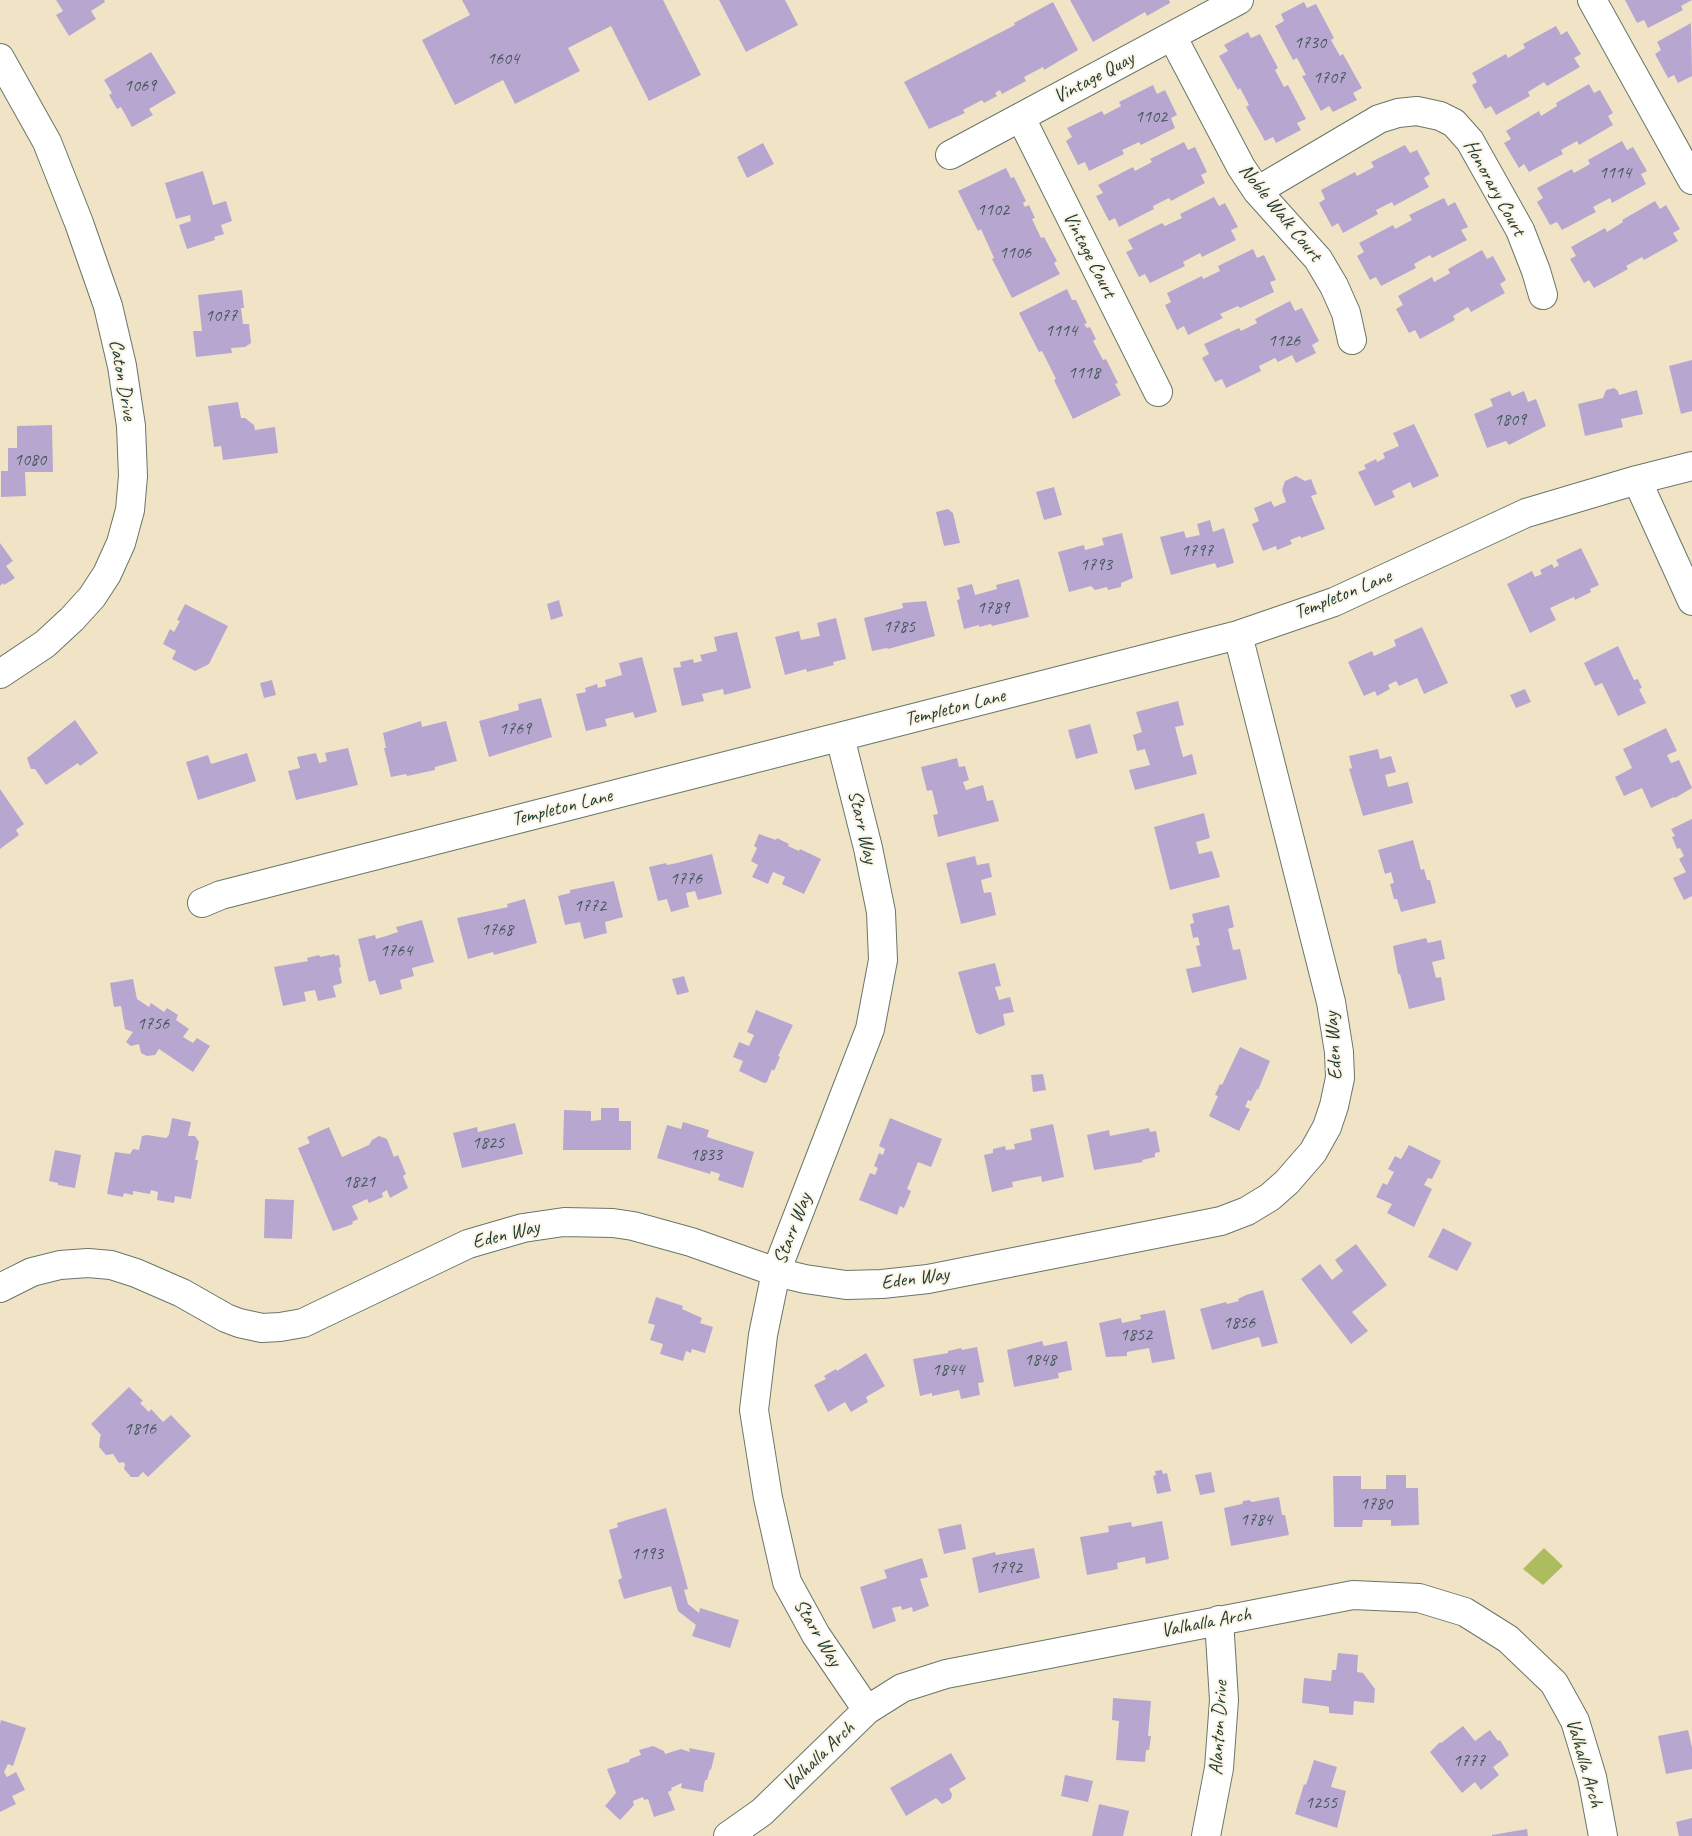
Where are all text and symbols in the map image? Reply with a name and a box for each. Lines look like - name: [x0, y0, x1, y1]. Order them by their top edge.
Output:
- house number: 1730: [1294, 32, 1326, 54]
- street label: Vintage Quay: [1050, 47, 1138, 109]
- house number: 1604: [487, 48, 519, 70]
- house number: 1707: [1313, 67, 1345, 89]
- house number: 1069: [124, 75, 156, 97]
- house number: 1102: [1135, 106, 1167, 128]
- street label: Honorary Court: [1458, 136, 1530, 240]
- street label: Noble Walk Court: [1233, 159, 1327, 267]
- house number: 1114: [1599, 162, 1631, 184]
- house number: 1102: [977, 199, 1009, 221]
- street label: Vintage Court: [1057, 208, 1121, 302]
- house number: 1106: [999, 242, 1031, 264]
- house number: 1077: [205, 305, 237, 327]
- house number: 1114: [1045, 320, 1077, 342]
- house number: 1126: [1268, 330, 1300, 352]
- street label: Caton Drive: [103, 338, 141, 422]
- house number: 1118: [1068, 362, 1100, 384]
- house number: 1809: [1494, 409, 1526, 431]
- house number: 1080: [14, 449, 46, 471]
- house number: 1797: [1181, 540, 1213, 562]
- house number: 1793: [1080, 554, 1112, 576]
- street label: Templeton Lane: [1291, 565, 1395, 625]
- house number: 1789: [977, 597, 1009, 619]
- house number: 1785: [883, 616, 915, 638]
- street label: Templeton Lane: [902, 684, 1008, 732]
- house number: 1769: [499, 718, 531, 740]
- street label: Templeton Lane: [509, 784, 615, 832]
- street label: Starr Way: [842, 788, 882, 866]
- house number: 1776: [670, 868, 702, 890]
- house number: 1772: [574, 895, 606, 917]
- house number: 1768: [481, 919, 513, 941]
- house number: 1764: [380, 940, 412, 962]
- street label: Eden Way: [1320, 1011, 1348, 1081]
- house number: 1756: [137, 1013, 169, 1035]
- house number: 1825: [472, 1132, 504, 1154]
- house number: 1833: [690, 1144, 722, 1166]
- house number: 1821: [343, 1171, 375, 1193]
- street label: Starr Way: [768, 1190, 818, 1268]
- street label: Eden Way: [470, 1215, 542, 1255]
- street label: Eden Way: [879, 1262, 951, 1296]
- house number: 1856: [1223, 1312, 1255, 1334]
- house number: 1852: [1120, 1324, 1152, 1346]
- house number: 1848: [1024, 1349, 1056, 1371]
- house number: 1844: [932, 1359, 964, 1381]
- house number: 1816: [124, 1418, 156, 1440]
- house number: 1780: [1360, 1493, 1392, 1515]
- house number: 1784: [1240, 1509, 1272, 1531]
- house number: 1193: [631, 1543, 663, 1565]
- house number: 1792: [990, 1557, 1022, 1579]
- street label: Starr Way: [788, 1595, 846, 1671]
- street label: Valhalla Arch: [1159, 1603, 1253, 1643]
- street label: Alanton Drive: [1205, 1680, 1233, 1776]
- street label: Valhalla Arch: [1560, 1716, 1608, 1810]
- street label: Valhalla Arch: [778, 1717, 860, 1797]
- house number: 1777: [1453, 1750, 1485, 1772]
- house number: 1255: [1305, 1792, 1337, 1814]

